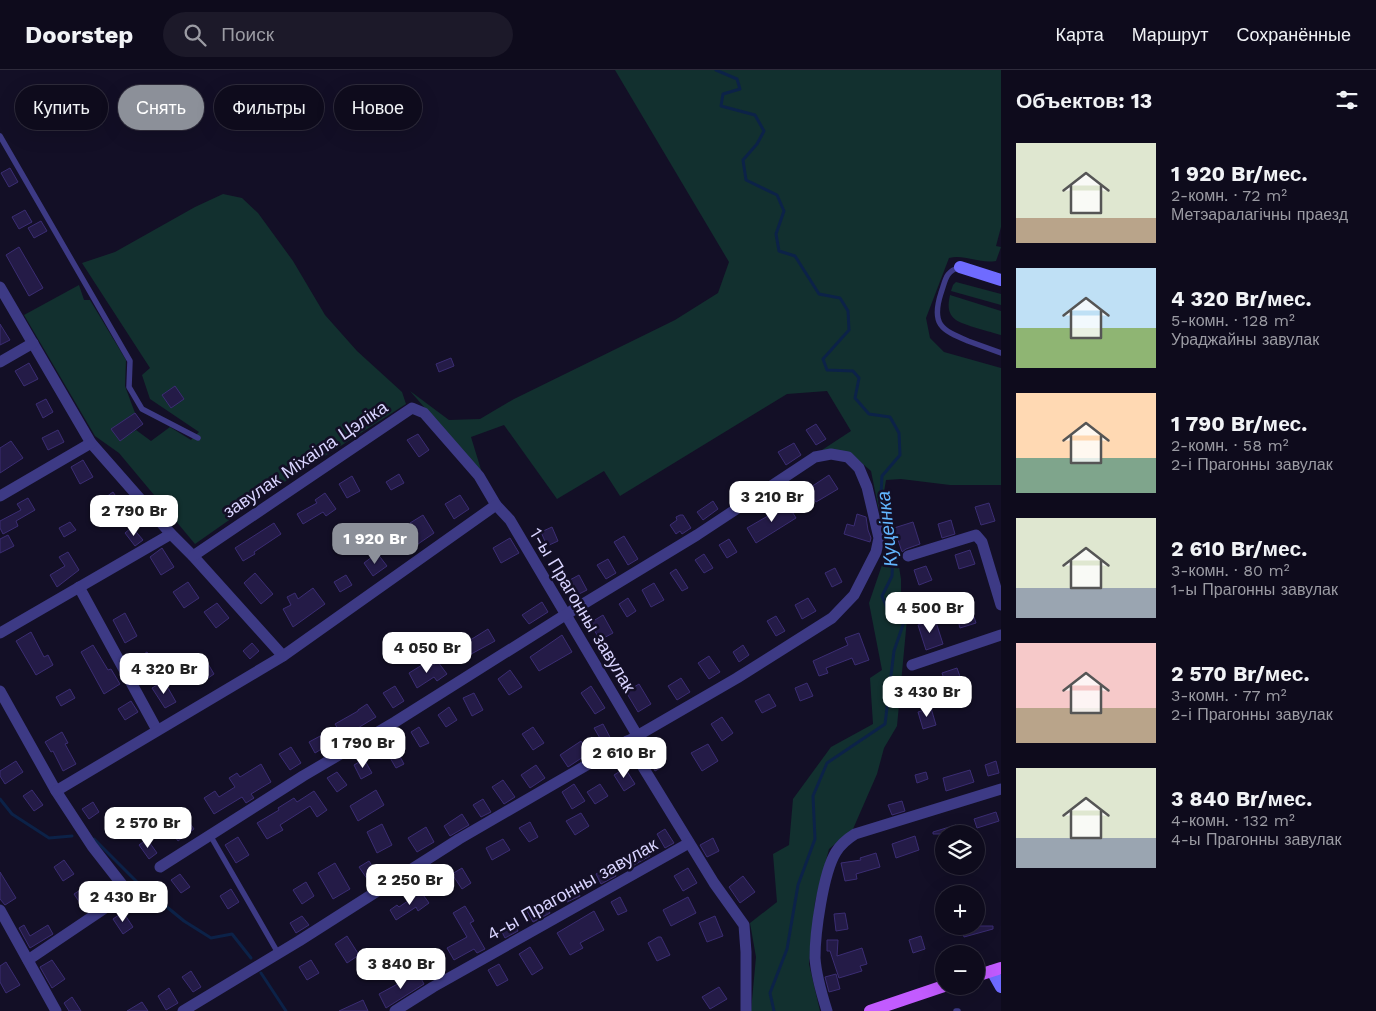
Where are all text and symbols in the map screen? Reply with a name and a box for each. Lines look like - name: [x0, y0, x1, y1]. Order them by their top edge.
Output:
- search box: [163, 12, 513, 57]
- text: Doorstep: [25, 21, 133, 49]
- icon: search: [181, 21, 209, 49]
- text: Поиск: [221, 23, 274, 46]
- text: Карта: [1056, 24, 1104, 45]
- text: Маршрут: [1132, 24, 1208, 45]
- text: Сохранённые: [1236, 24, 1351, 45]
- chip: Купить: [15, 85, 108, 130]
- chip: Снять: [118, 85, 204, 130]
- chip: Фильтры: [214, 85, 324, 130]
- chip: Новое: [334, 85, 422, 130]
- icon: filters: [1333, 86, 1361, 114]
- text: Объектов: 13: [1016, 88, 1152, 113]
- text: 1 920 Br/мес.: [1171, 161, 1308, 186]
- icon: home: [1056, 163, 1116, 223]
- text: 2-комн. · 72 m²: [1171, 186, 1287, 205]
- text: Метэаралагічны праезд: [1171, 205, 1348, 224]
- text: 4 320 Br/мес.: [1171, 286, 1312, 311]
- icon: home: [1056, 288, 1116, 348]
- text: 5-комн. · 128 m²: [1171, 311, 1295, 330]
- text: Ураджайны завулак: [1171, 330, 1319, 349]
- street label: завулак Міхаіла Цэліка: [219, 396, 392, 522]
- text: 1 790 Br/мес.: [1171, 411, 1307, 436]
- icon: home: [1056, 413, 1116, 473]
- text: 2-комн. · 58 m²: [1171, 436, 1289, 455]
- text: 2-і Прагонны завулак: [1171, 455, 1333, 474]
- pin: 3 210 Br: [720, 480, 824, 523]
- text: 3 210 Br: [740, 487, 804, 506]
- water label: Куцеінка: [872, 490, 902, 568]
- pin: 2 790 Br: [82, 494, 186, 537]
- text: 2 790 Br: [101, 501, 167, 520]
- pin: 1 920 Br: [323, 522, 427, 565]
- street label: 1-ы Прагонны завулак: [526, 524, 640, 696]
- text: 1 920 Br: [343, 529, 407, 548]
- text: 2 610 Br/мес.: [1171, 536, 1307, 561]
- icon: home: [1056, 538, 1116, 598]
- text: 3-комн. · 80 m²: [1171, 561, 1290, 580]
- text: 1-ы Прагонны завулак: [1171, 580, 1338, 599]
- pin: 4 500 Br: [878, 592, 982, 634]
- text: 4 500 Br: [896, 598, 964, 617]
- pin: 4 050 Br: [375, 632, 479, 674]
- text: 4 050 Br: [393, 638, 461, 657]
- pin: 4 320 Br: [112, 652, 216, 695]
- text: 4 320 Br: [131, 659, 197, 678]
- text: 2 570 Br/мес.: [1171, 661, 1310, 686]
- icon: home: [1056, 663, 1116, 723]
- pin: 3 430 Br: [875, 676, 979, 718]
- text: 3 430 Br: [894, 682, 960, 701]
- text: 3-комн. · 77 m²: [1171, 686, 1287, 705]
- text: 2-і Прагонны завулак: [1171, 705, 1333, 724]
- pin: 1 790 Br: [311, 726, 415, 769]
- text: 1 790 Br: [331, 733, 395, 752]
- pin: 2 610 Br: [572, 736, 676, 779]
- text: 2 610 Br: [592, 743, 656, 762]
- text: 3 840 Br/мес.: [1171, 786, 1312, 811]
- icon: home: [1056, 788, 1116, 848]
- pin: 2 570 Br: [96, 806, 200, 849]
- text: 4-комн. · 132 m²: [1171, 811, 1295, 830]
- text: 2 570 Br: [116, 813, 180, 832]
- map controls: [935, 825, 985, 995]
- button: layers: [935, 825, 985, 875]
- text: 4-ы Прагонны завулак: [1171, 830, 1341, 849]
- street label: 4-ы Прагонны завулак: [483, 833, 661, 945]
- pin: 2 250 Br: [358, 864, 462, 906]
- text: 2 250 Br: [377, 870, 443, 889]
- pin: 2 430 Br: [71, 880, 175, 923]
- button: +: [935, 885, 985, 935]
- text: 2 430 Br: [90, 887, 156, 906]
- button: −: [935, 945, 985, 995]
- pin: 3 840 Br: [349, 948, 453, 990]
- text: 3 840 Br: [367, 954, 435, 973]

